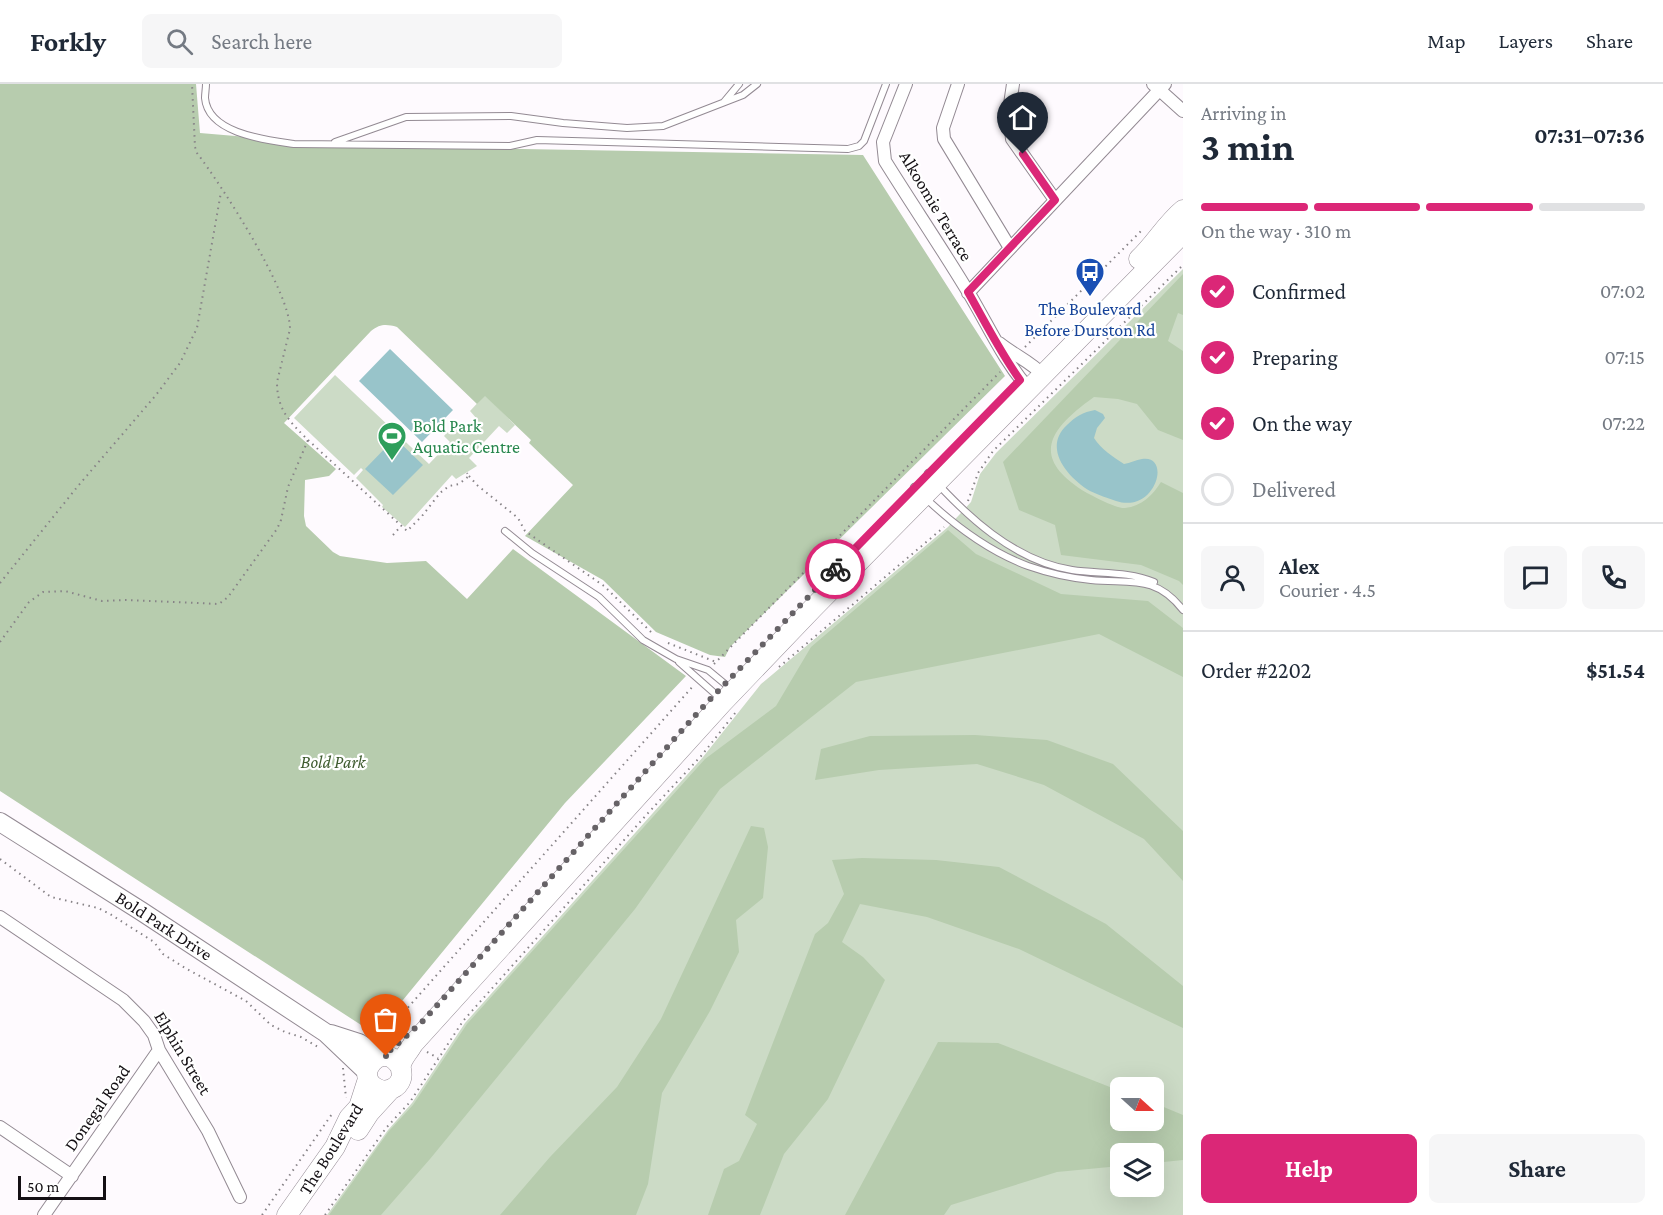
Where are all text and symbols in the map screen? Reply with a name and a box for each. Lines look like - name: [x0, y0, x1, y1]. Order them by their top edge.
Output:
- search box: [142, 14, 562, 68]
- icon: search: [163, 25, 196, 58]
- text: Forkly: [30, 26, 106, 57]
- text: Search here: [211, 29, 312, 54]
- text: Map: [1427, 29, 1466, 53]
- text: Layers: [1499, 29, 1553, 53]
- text: Share: [1586, 29, 1633, 53]
- pin: [997, 92, 1048, 154]
- icon: home: [1006, 101, 1039, 134]
- text: Arriving in: [1201, 102, 1286, 124]
- text: 07:31–07:36: [1534, 123, 1645, 148]
- text: 3 min: [1201, 125, 1294, 168]
- street label: Alkoomie Terrace: [895, 147, 977, 265]
- text: On the way · 310 m: [1201, 220, 1351, 242]
- bus stop icon: The Boulevard Before Durston Rd: [1074, 256, 1106, 298]
- icon: check: [1201, 275, 1234, 308]
- text: Confirmed: [1252, 279, 1346, 304]
- text: 07:02: [1600, 280, 1645, 302]
- place label: The Boulevard Before Durston Rd: [1024, 299, 1156, 340]
- icon: check: [1201, 341, 1234, 374]
- text: Preparing: [1252, 345, 1338, 370]
- text: 07:15: [1605, 346, 1645, 368]
- icon: check: [1201, 407, 1234, 440]
- text: On the way: [1252, 411, 1352, 436]
- text: 07:22: [1602, 412, 1645, 434]
- place label: Bold Park Aquatic Centre: [413, 416, 520, 457]
- sports icon: Bold Park Aquatic Centre: [376, 420, 408, 462]
- text: Delivered: [1252, 477, 1336, 502]
- courier: [805, 539, 865, 599]
- button: person: [1201, 546, 1264, 609]
- button: chat: [1504, 546, 1567, 609]
- button: phone: [1582, 546, 1645, 609]
- icon: bike: [819, 553, 852, 586]
- text: Alex: [1279, 554, 1320, 579]
- text: Courier · 4.5: [1279, 579, 1376, 601]
- text: Order #2202: [1201, 658, 1311, 683]
- text: $51.54: [1586, 658, 1645, 683]
- park label: Bold Park: [301, 752, 367, 772]
- street label: Bold Park Drive: [112, 887, 216, 965]
- pin: [360, 994, 411, 1056]
- icon: bag: [369, 1003, 402, 1036]
- street label: Elphin Street: [150, 1008, 216, 1099]
- street label: Donegal Road: [60, 1061, 134, 1155]
- north arrow: [1110, 1077, 1164, 1131]
- map controls: [1110, 1077, 1164, 1197]
- street label: The Boulevard: [295, 1099, 367, 1198]
- button: Help: [1201, 1134, 1417, 1203]
- button: Share: [1429, 1134, 1645, 1203]
- button: layers: [1110, 1143, 1164, 1197]
- scale bar: [18, 1173, 106, 1200]
- text: 50 m: [27, 1178, 59, 1195]

